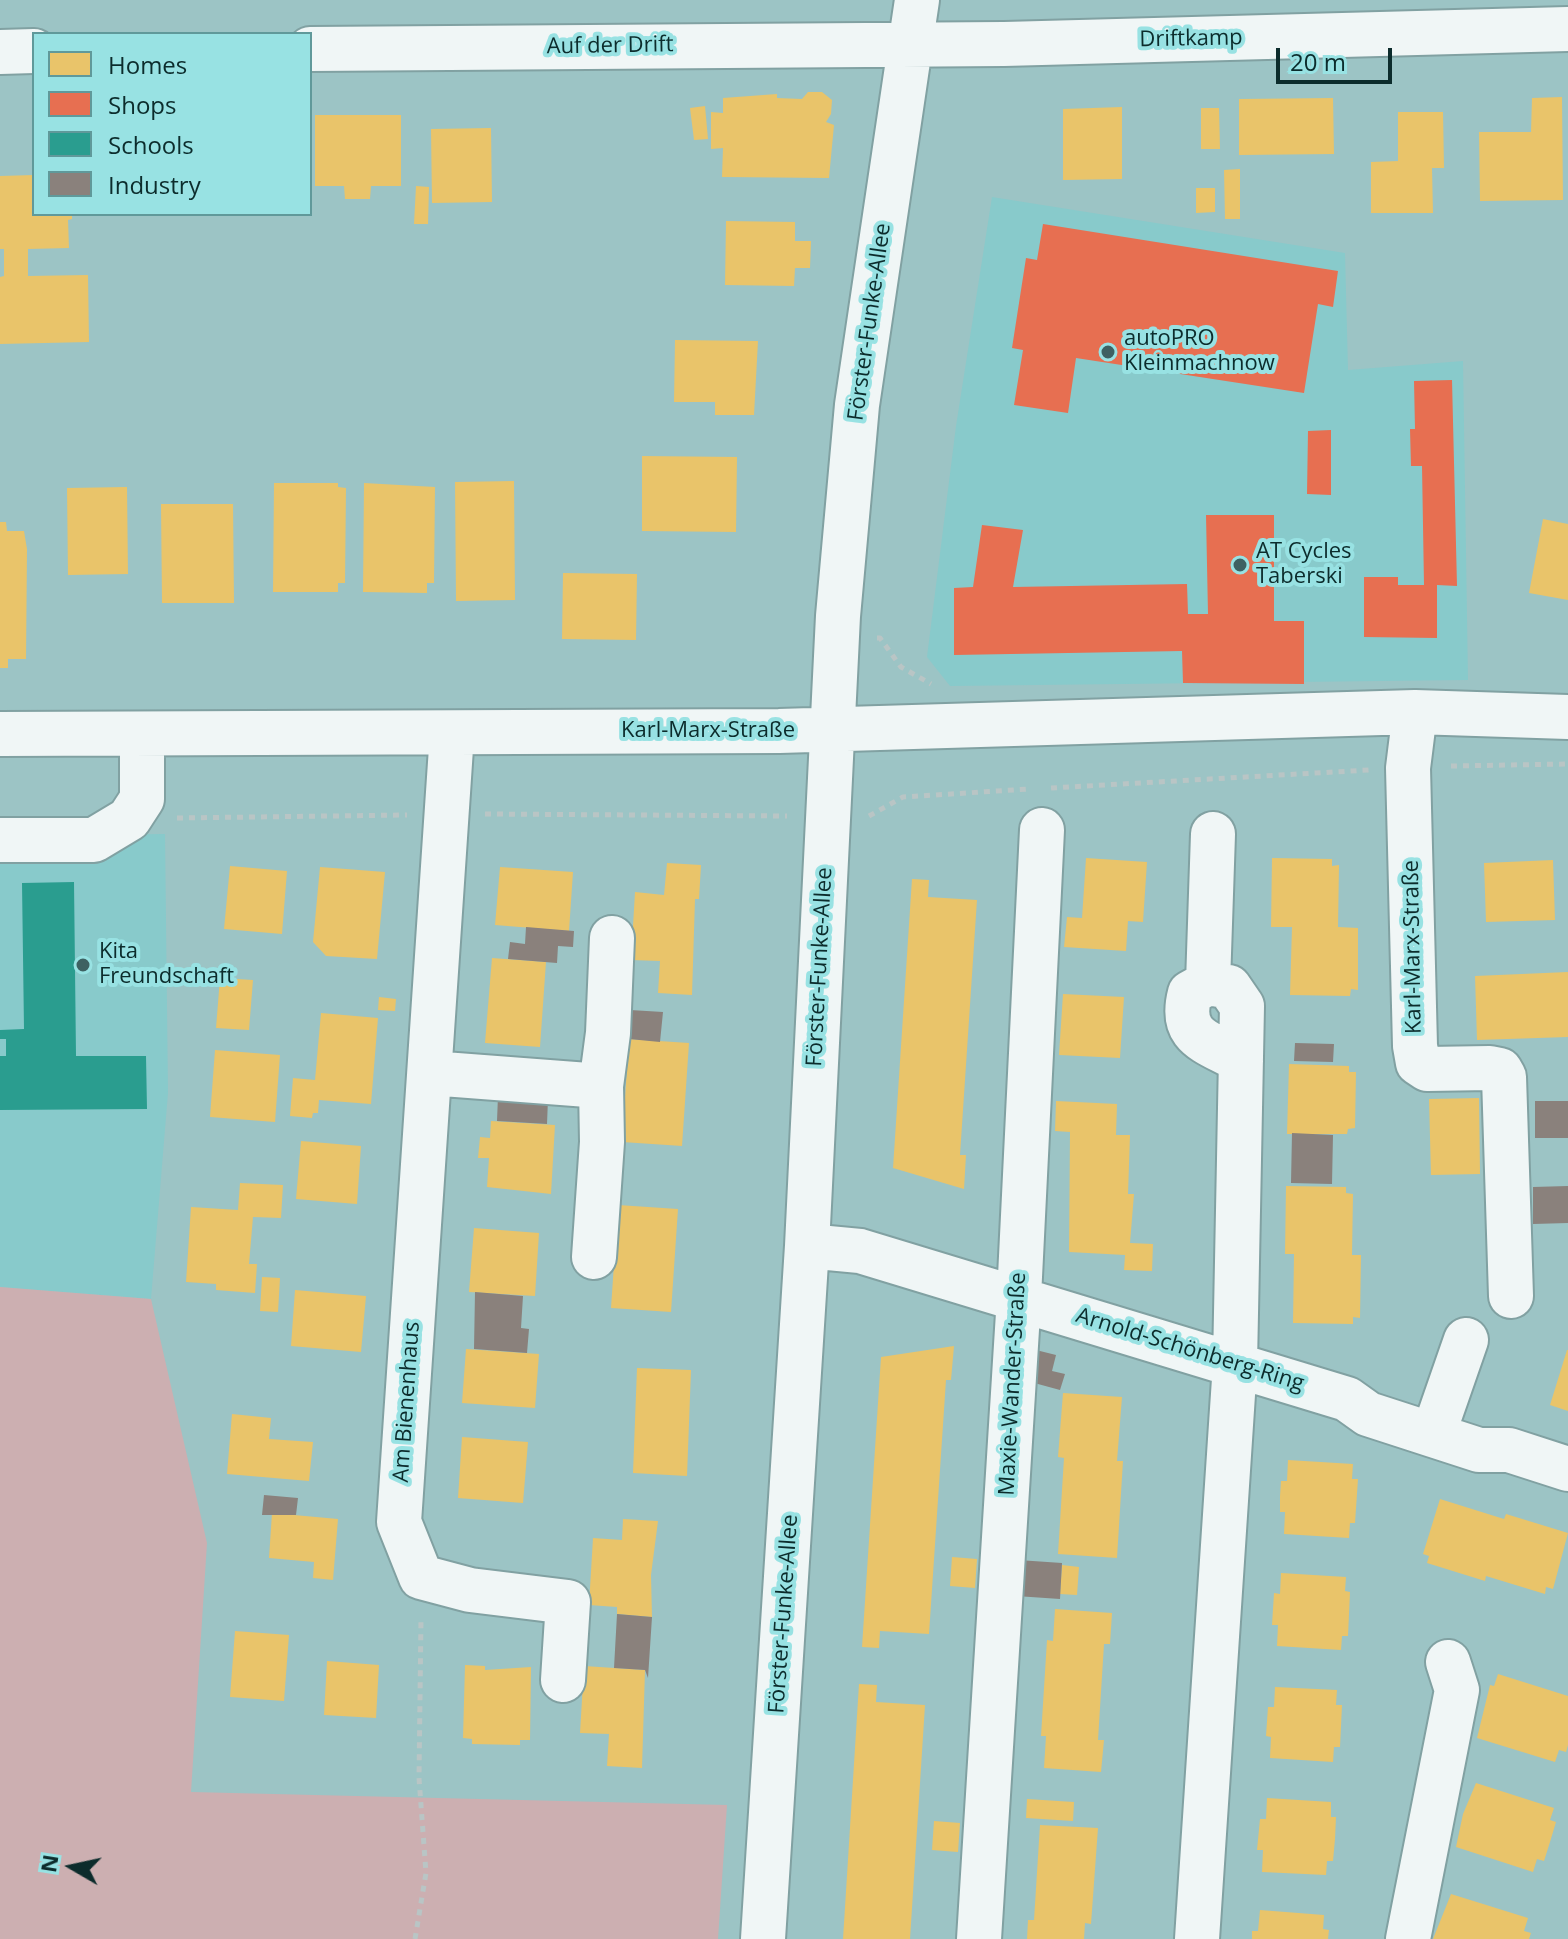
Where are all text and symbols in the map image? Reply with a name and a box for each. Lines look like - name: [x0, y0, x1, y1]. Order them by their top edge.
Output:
- street label: Driftkamp: [1139, 25, 1243, 53]
- legend: [32, 32, 312, 216]
- street label: Auf der Drift: [546, 32, 674, 60]
- scale bar: [1280, 32, 1396, 82]
- text: 20 m: [1290, 45, 1346, 78]
- text: Homes: [108, 48, 187, 81]
- text: Shops: [108, 88, 176, 121]
- text: Schools: [108, 128, 194, 161]
- text: Industry: [108, 168, 201, 201]
- street label: Förster-Funke-Allee: [843, 221, 897, 423]
- place label: autoPRO Kleinmachnow: [1124, 326, 1275, 378]
- marker: autoPRO Kleinmachnow: [1099, 343, 1117, 361]
- place label: AT Cycles Taberski: [1256, 539, 1352, 590]
- marker: AT Cycles Taberski: [1231, 556, 1249, 574]
- street label: Karl-Marx-Straße: [621, 718, 795, 744]
- street label: Karl-Marx-Straße: [1398, 860, 1428, 1034]
- street label: Förster-Funke-Allee: [802, 867, 838, 1067]
- place label: Kita Freundschaft: [99, 939, 234, 990]
- marker: Kita Freundschaft: [74, 956, 92, 974]
- street label: Maxie-Wander-Straße: [994, 1272, 1032, 1496]
- street label: Arnold-Schönberg-Ring: [1073, 1303, 1307, 1397]
- street label: Am Bienenhaus: [388, 1321, 426, 1483]
- street label: Förster-Funke-Allee: [764, 1514, 804, 1714]
- north arrow: [32, 1827, 112, 1907]
- text: N: [32, 1852, 65, 1874]

